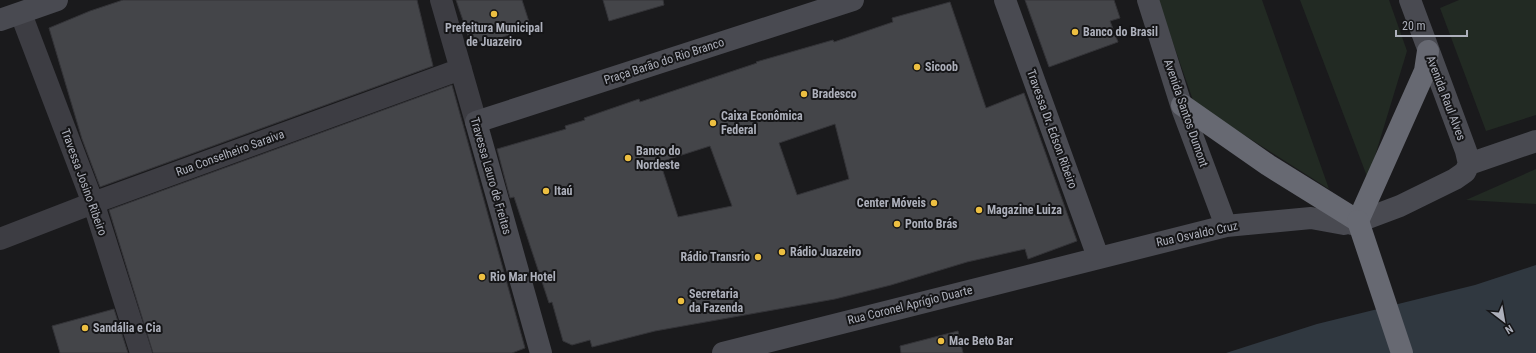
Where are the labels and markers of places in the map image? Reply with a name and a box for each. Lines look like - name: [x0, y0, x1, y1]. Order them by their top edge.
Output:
- marker: Prefeitura Municipal de Juazeiro: [489, 9, 499, 19]
- place label: Prefeitura Municipal de Juazeiro: [445, 21, 543, 49]
- place label: Banco do Brasil: [1083, 25, 1158, 39]
- marker: Banco do Brasil: [1070, 27, 1080, 37]
- place label: Sicoob: [925, 60, 958, 74]
- marker: Sicoob: [912, 62, 922, 72]
- place label: Bradesco: [812, 87, 857, 101]
- marker: Bradesco: [799, 89, 809, 99]
- place label: Caixa Econômica Federal: [721, 109, 803, 137]
- marker: Caixa Econômica Federal: [708, 118, 718, 128]
- place label: Banco do Nordeste: [636, 144, 680, 172]
- marker: Banco do Nordeste: [623, 153, 633, 163]
- place label: Itaú: [554, 184, 573, 198]
- marker: Itaú: [541, 186, 551, 196]
- place label: Center Móveis: [857, 196, 927, 210]
- marker: Center Móveis: [929, 198, 939, 208]
- place label: Magazine Luiza: [987, 203, 1062, 217]
- marker: Magazine Luiza: [974, 205, 984, 215]
- place label: Ponto Brás: [905, 217, 958, 231]
- marker: Ponto Brás: [892, 219, 902, 229]
- place label: Rádio Juazeiro: [790, 245, 861, 259]
- marker: Rádio Juazeiro: [777, 247, 787, 257]
- place label: Rádio Transrio: [680, 250, 750, 264]
- marker: Rádio Transrio: [753, 252, 763, 262]
- place label: Rio Mar Hotel: [490, 270, 556, 284]
- marker: Rio Mar Hotel: [477, 272, 487, 282]
- place label: Secretaria da Fazenda: [689, 287, 743, 315]
- marker: Secretaria da Fazenda: [676, 296, 686, 306]
- place label: Sandália e Cia: [93, 321, 161, 335]
- marker: Sandália e Cia: [80, 323, 90, 333]
- place label: Mac Beto Bar: [949, 334, 1013, 348]
- marker: Mac Beto Bar: [936, 336, 946, 346]

